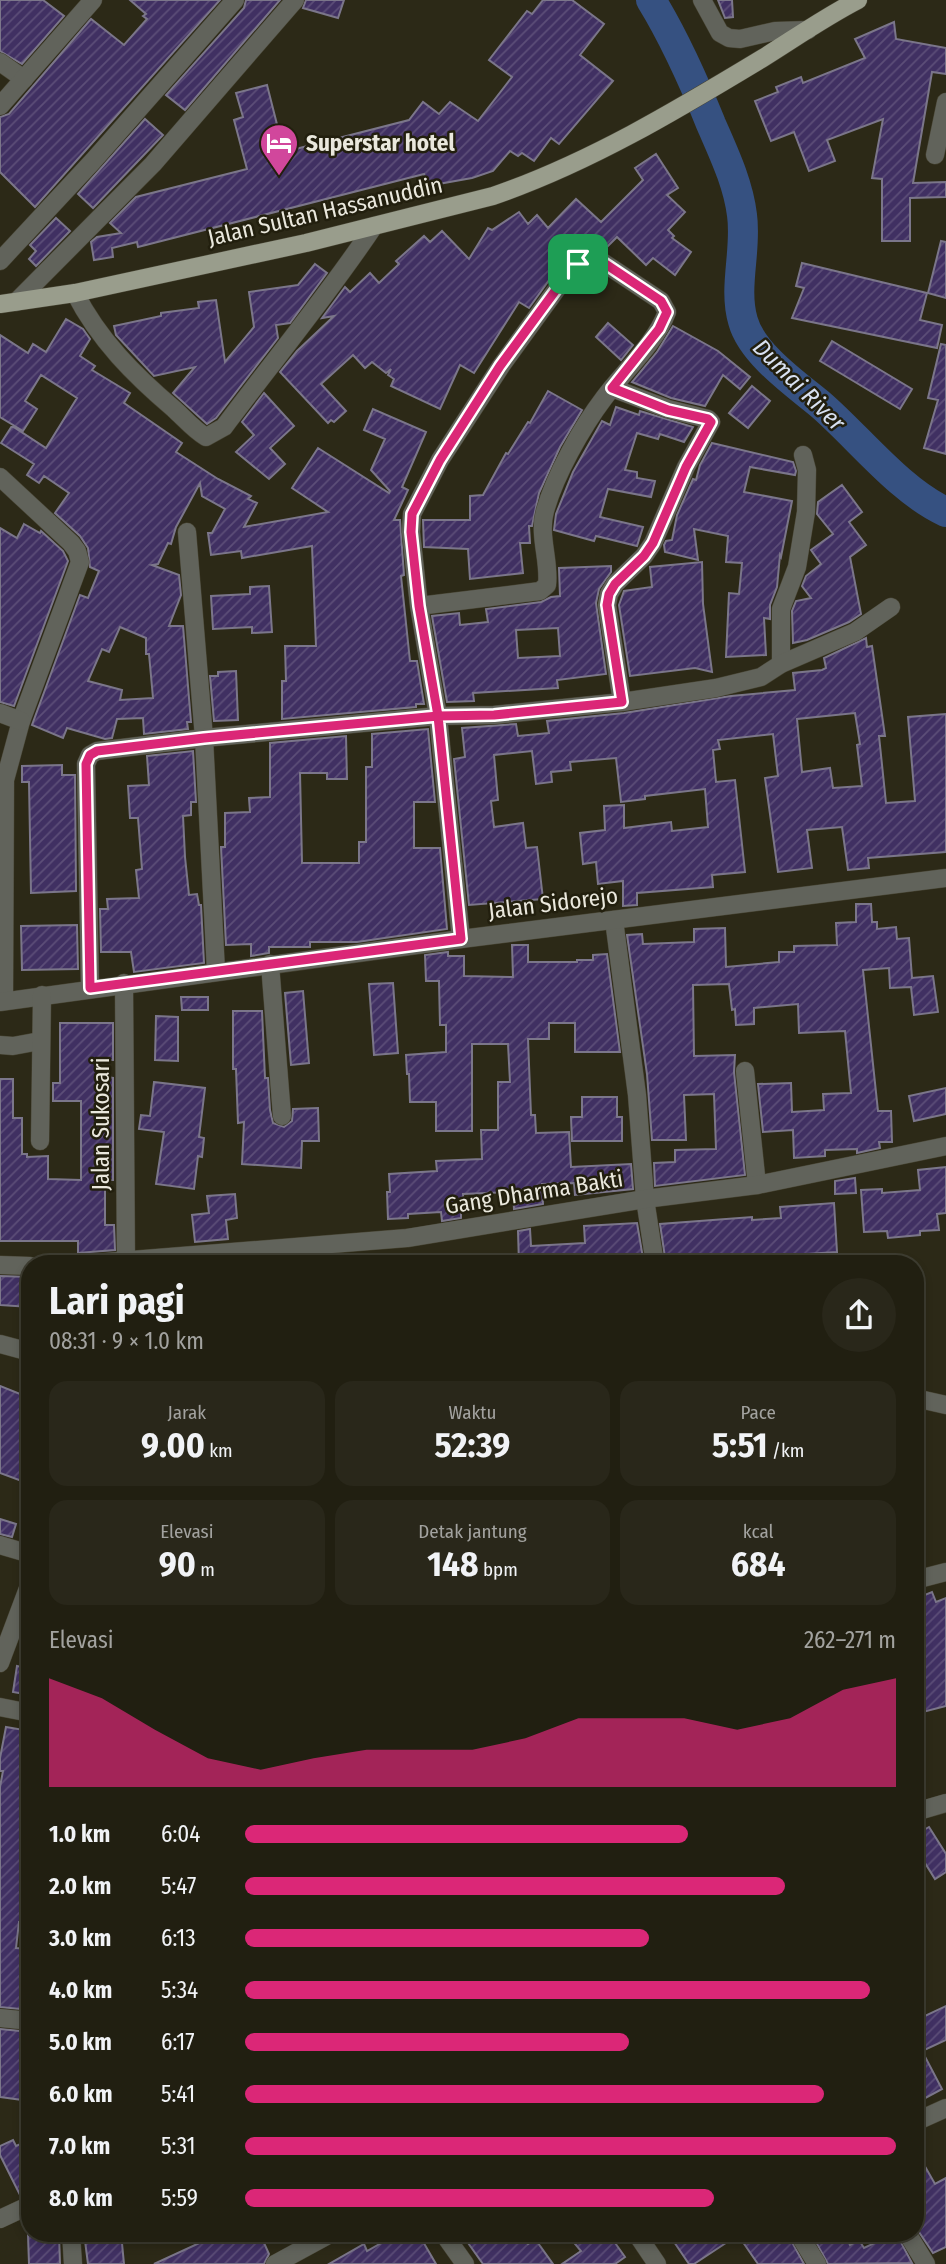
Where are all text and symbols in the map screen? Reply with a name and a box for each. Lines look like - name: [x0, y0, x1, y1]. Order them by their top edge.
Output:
- hotel icon: Superstar hotel: [258, 122, 300, 177]
- place label: Superstar hotel: [306, 129, 455, 157]
- street label: Jalan Sultan Hassanuddin: [205, 170, 445, 252]
- pin: [548, 234, 608, 294]
- icon: arrive: [559, 245, 597, 283]
- water label: Dumai River: [747, 333, 851, 437]
- street label: Jalan Sidorejo: [487, 881, 619, 925]
- street label: Jalan Sukosari: [87, 1058, 115, 1190]
- street label: Gang Dharma Bakti: [443, 1164, 625, 1220]
- text: Lari pagi: [49, 1278, 185, 1324]
- button: share: [822, 1278, 896, 1352]
- text: 08:31 · 9 × 1.0 km: [49, 1327, 204, 1355]
- text: Jarak: [167, 1401, 206, 1424]
- text: Waktu: [449, 1401, 496, 1424]
- text: Pace: [740, 1401, 776, 1424]
- text: 9.00: [141, 1424, 205, 1466]
- text: 52:39: [435, 1424, 510, 1466]
- text: 5:51: [712, 1424, 768, 1466]
- text: km: [205, 1439, 233, 1462]
- text: /km: [768, 1439, 804, 1462]
- text: Elevasi: [160, 1520, 213, 1543]
- text: Detak jantung: [418, 1520, 527, 1543]
- text: kcal: [743, 1520, 774, 1543]
- text: 90: [159, 1543, 196, 1585]
- text: 148: [427, 1543, 478, 1585]
- text: 684: [731, 1543, 786, 1585]
- text: m: [196, 1558, 215, 1581]
- text: bpm: [478, 1558, 518, 1581]
- text: Elevasi: [49, 1626, 114, 1654]
- text: 262–271 m: [804, 1626, 896, 1654]
- text: 1.0 km: [49, 1820, 110, 1848]
- text: 6:04: [161, 1820, 200, 1848]
- text: 2.0 km: [49, 1872, 111, 1900]
- text: 5:47: [161, 1872, 196, 1900]
- text: 3.0 km: [49, 1924, 111, 1952]
- text: 6:13: [161, 1924, 196, 1952]
- text: 4.0 km: [49, 1976, 112, 2004]
- text: 5:34: [161, 1976, 198, 2004]
- text: 5.0 km: [49, 2028, 112, 2056]
- text: 6:17: [161, 2028, 195, 2056]
- text: 6.0 km: [49, 2080, 113, 2108]
- text: 5:41: [161, 2080, 195, 2108]
- text: 7.0 km: [49, 2132, 110, 2160]
- text: 5:31: [161, 2132, 195, 2160]
- text: 8.0 km: [49, 2184, 113, 2212]
- text: 5:59: [161, 2184, 198, 2212]

